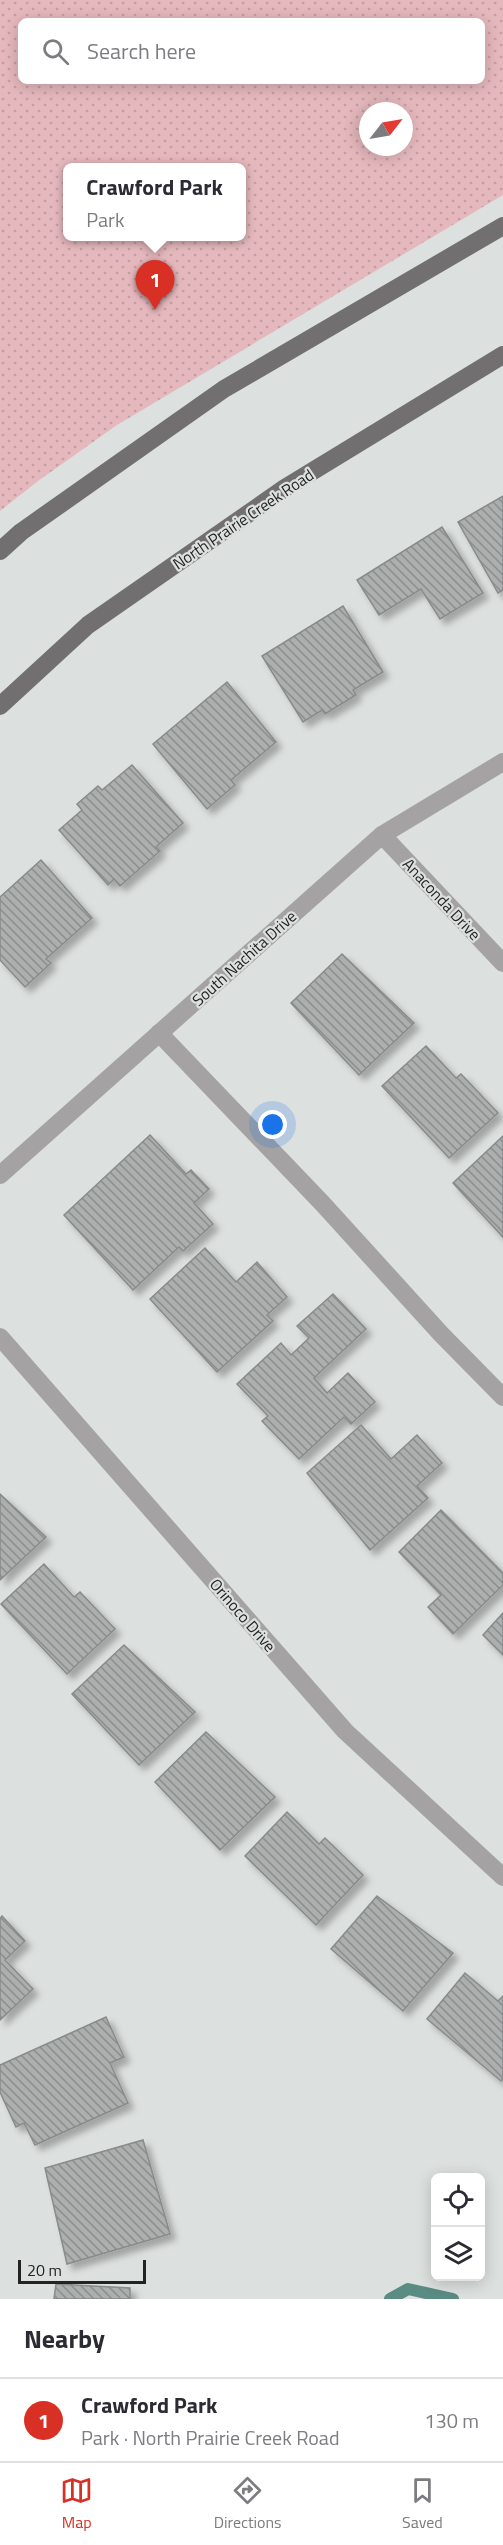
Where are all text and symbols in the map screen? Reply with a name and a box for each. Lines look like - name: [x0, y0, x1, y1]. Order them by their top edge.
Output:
- search box: [18, 18, 485, 84]
- text: Search here: [87, 34, 196, 68]
- icon: search: [39, 35, 72, 68]
- north arrow: [359, 102, 413, 156]
- popup: [63, 163, 246, 241]
- text: Crawford Park: [86, 170, 223, 204]
- text: Park: [86, 204, 125, 235]
- pin: 1: [136, 260, 174, 310]
- street label: North Prairie Creek Road: [168, 463, 318, 575]
- street label: Anaconda Drive: [397, 852, 487, 946]
- street label: South Nachita Drive: [186, 904, 302, 1012]
- your location: [258, 1110, 287, 1139]
- street label: Orinoco Drive: [204, 1573, 282, 1657]
- map controls: [431, 2173, 485, 2281]
- button: locate: [431, 2173, 485, 2227]
- button: layers: [431, 2227, 485, 2281]
- scale bar: [18, 2257, 146, 2284]
- text: 20 m: [27, 2258, 62, 2282]
- text: Nearby: [24, 2319, 105, 2358]
- text: Crawford Park: [81, 2388, 217, 2422]
- text: 1: [38, 2405, 49, 2436]
- text: 130 m: [424, 2405, 479, 2436]
- text: Park · North Prairie Creek Road: [81, 2422, 339, 2453]
- tab: Map: [60, 2474, 93, 2534]
- tab: Directions: [214, 2474, 282, 2534]
- tab: Saved: [402, 2474, 443, 2534]

